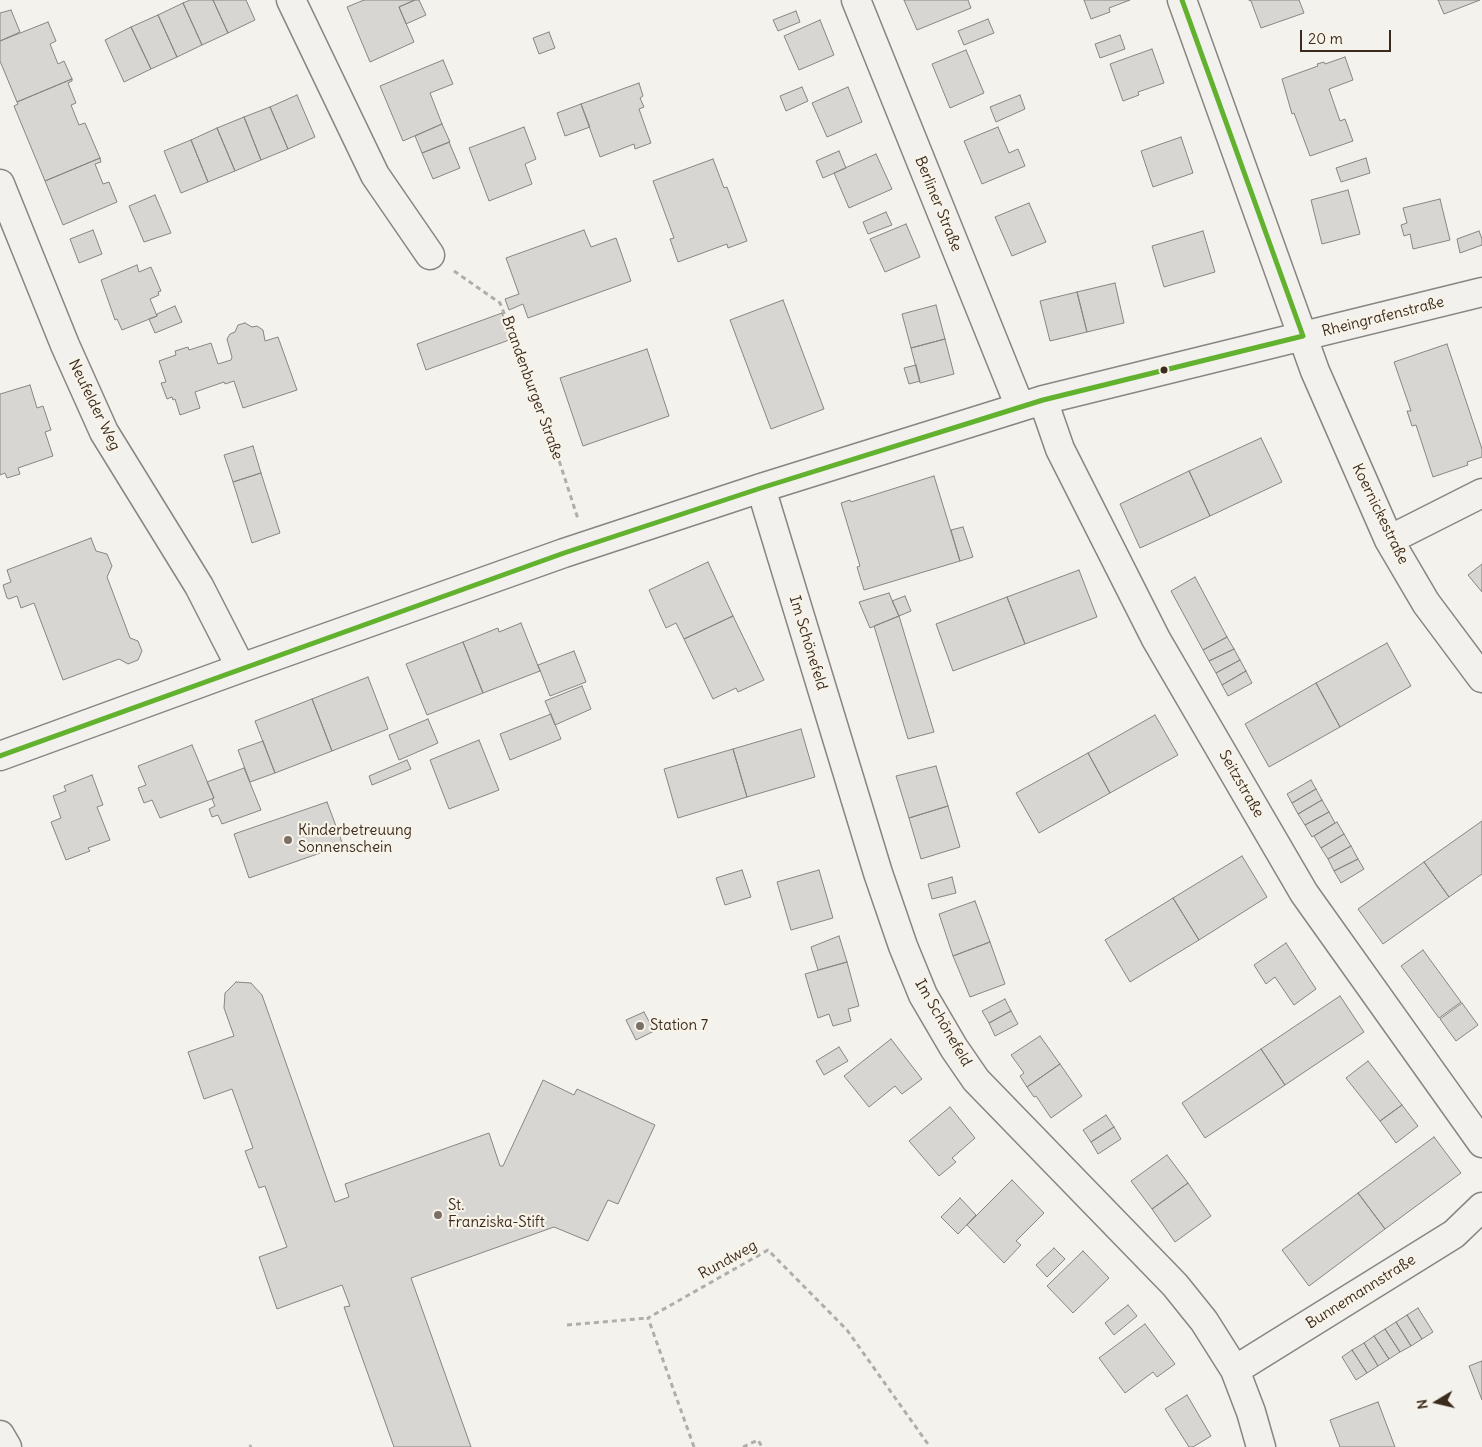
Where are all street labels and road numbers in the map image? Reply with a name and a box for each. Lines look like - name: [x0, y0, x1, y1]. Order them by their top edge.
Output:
- street label: Berliner Straße: [911, 154, 965, 254]
- street label: Rheingrafenstraße: [1320, 293, 1446, 341]
- street label: Brandenburger Straße: [498, 314, 566, 462]
- street label: Neufelder Weg: [64, 357, 124, 453]
- street label: Koernickestraße: [1348, 461, 1412, 567]
- street label: Im Schönefeld: [785, 594, 831, 692]
- street label: Seitzstraße: [1215, 747, 1267, 821]
- street label: Im Schönefeld: [911, 976, 975, 1070]
- street label: Rundweg: [696, 1237, 760, 1283]
- street label: Bunnemannstraße: [1303, 1251, 1419, 1333]

